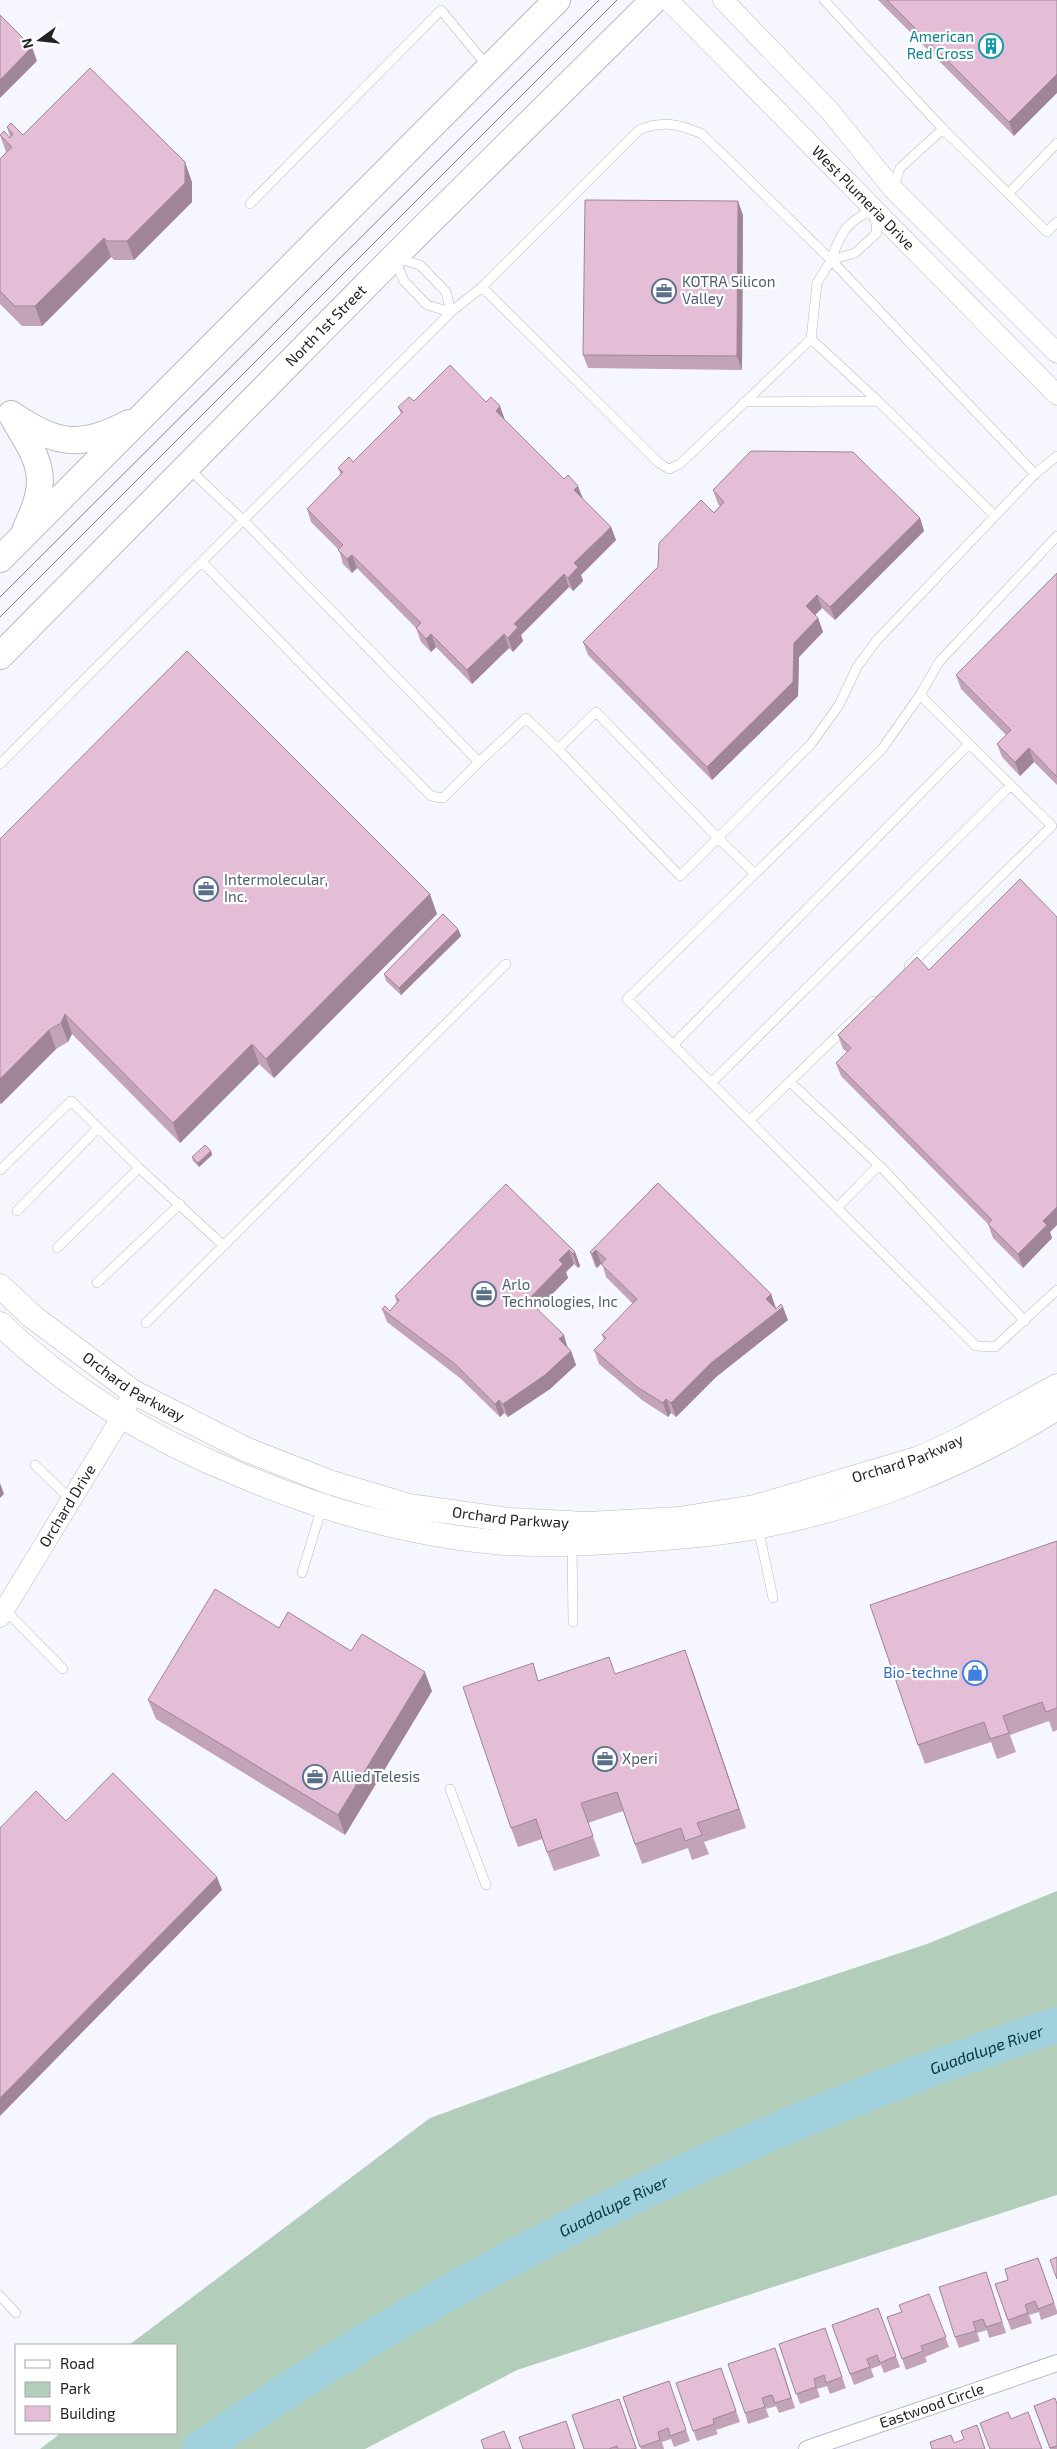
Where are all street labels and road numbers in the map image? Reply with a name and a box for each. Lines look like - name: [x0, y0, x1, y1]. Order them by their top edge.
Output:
- street label: West Plumeria Drive: [809, 142, 919, 253]
- street label: North 1st Street: [281, 280, 370, 370]
- street label: Orchard Parkway: [79, 1347, 188, 1425]
- street label: Orchard Parkway: [849, 1429, 966, 1486]
- street label: Orchard Drive: [35, 1461, 99, 1550]
- street label: Orchard Parkway: [451, 1502, 569, 1531]
- street label: Eastwood Circle: [877, 2379, 986, 2431]

